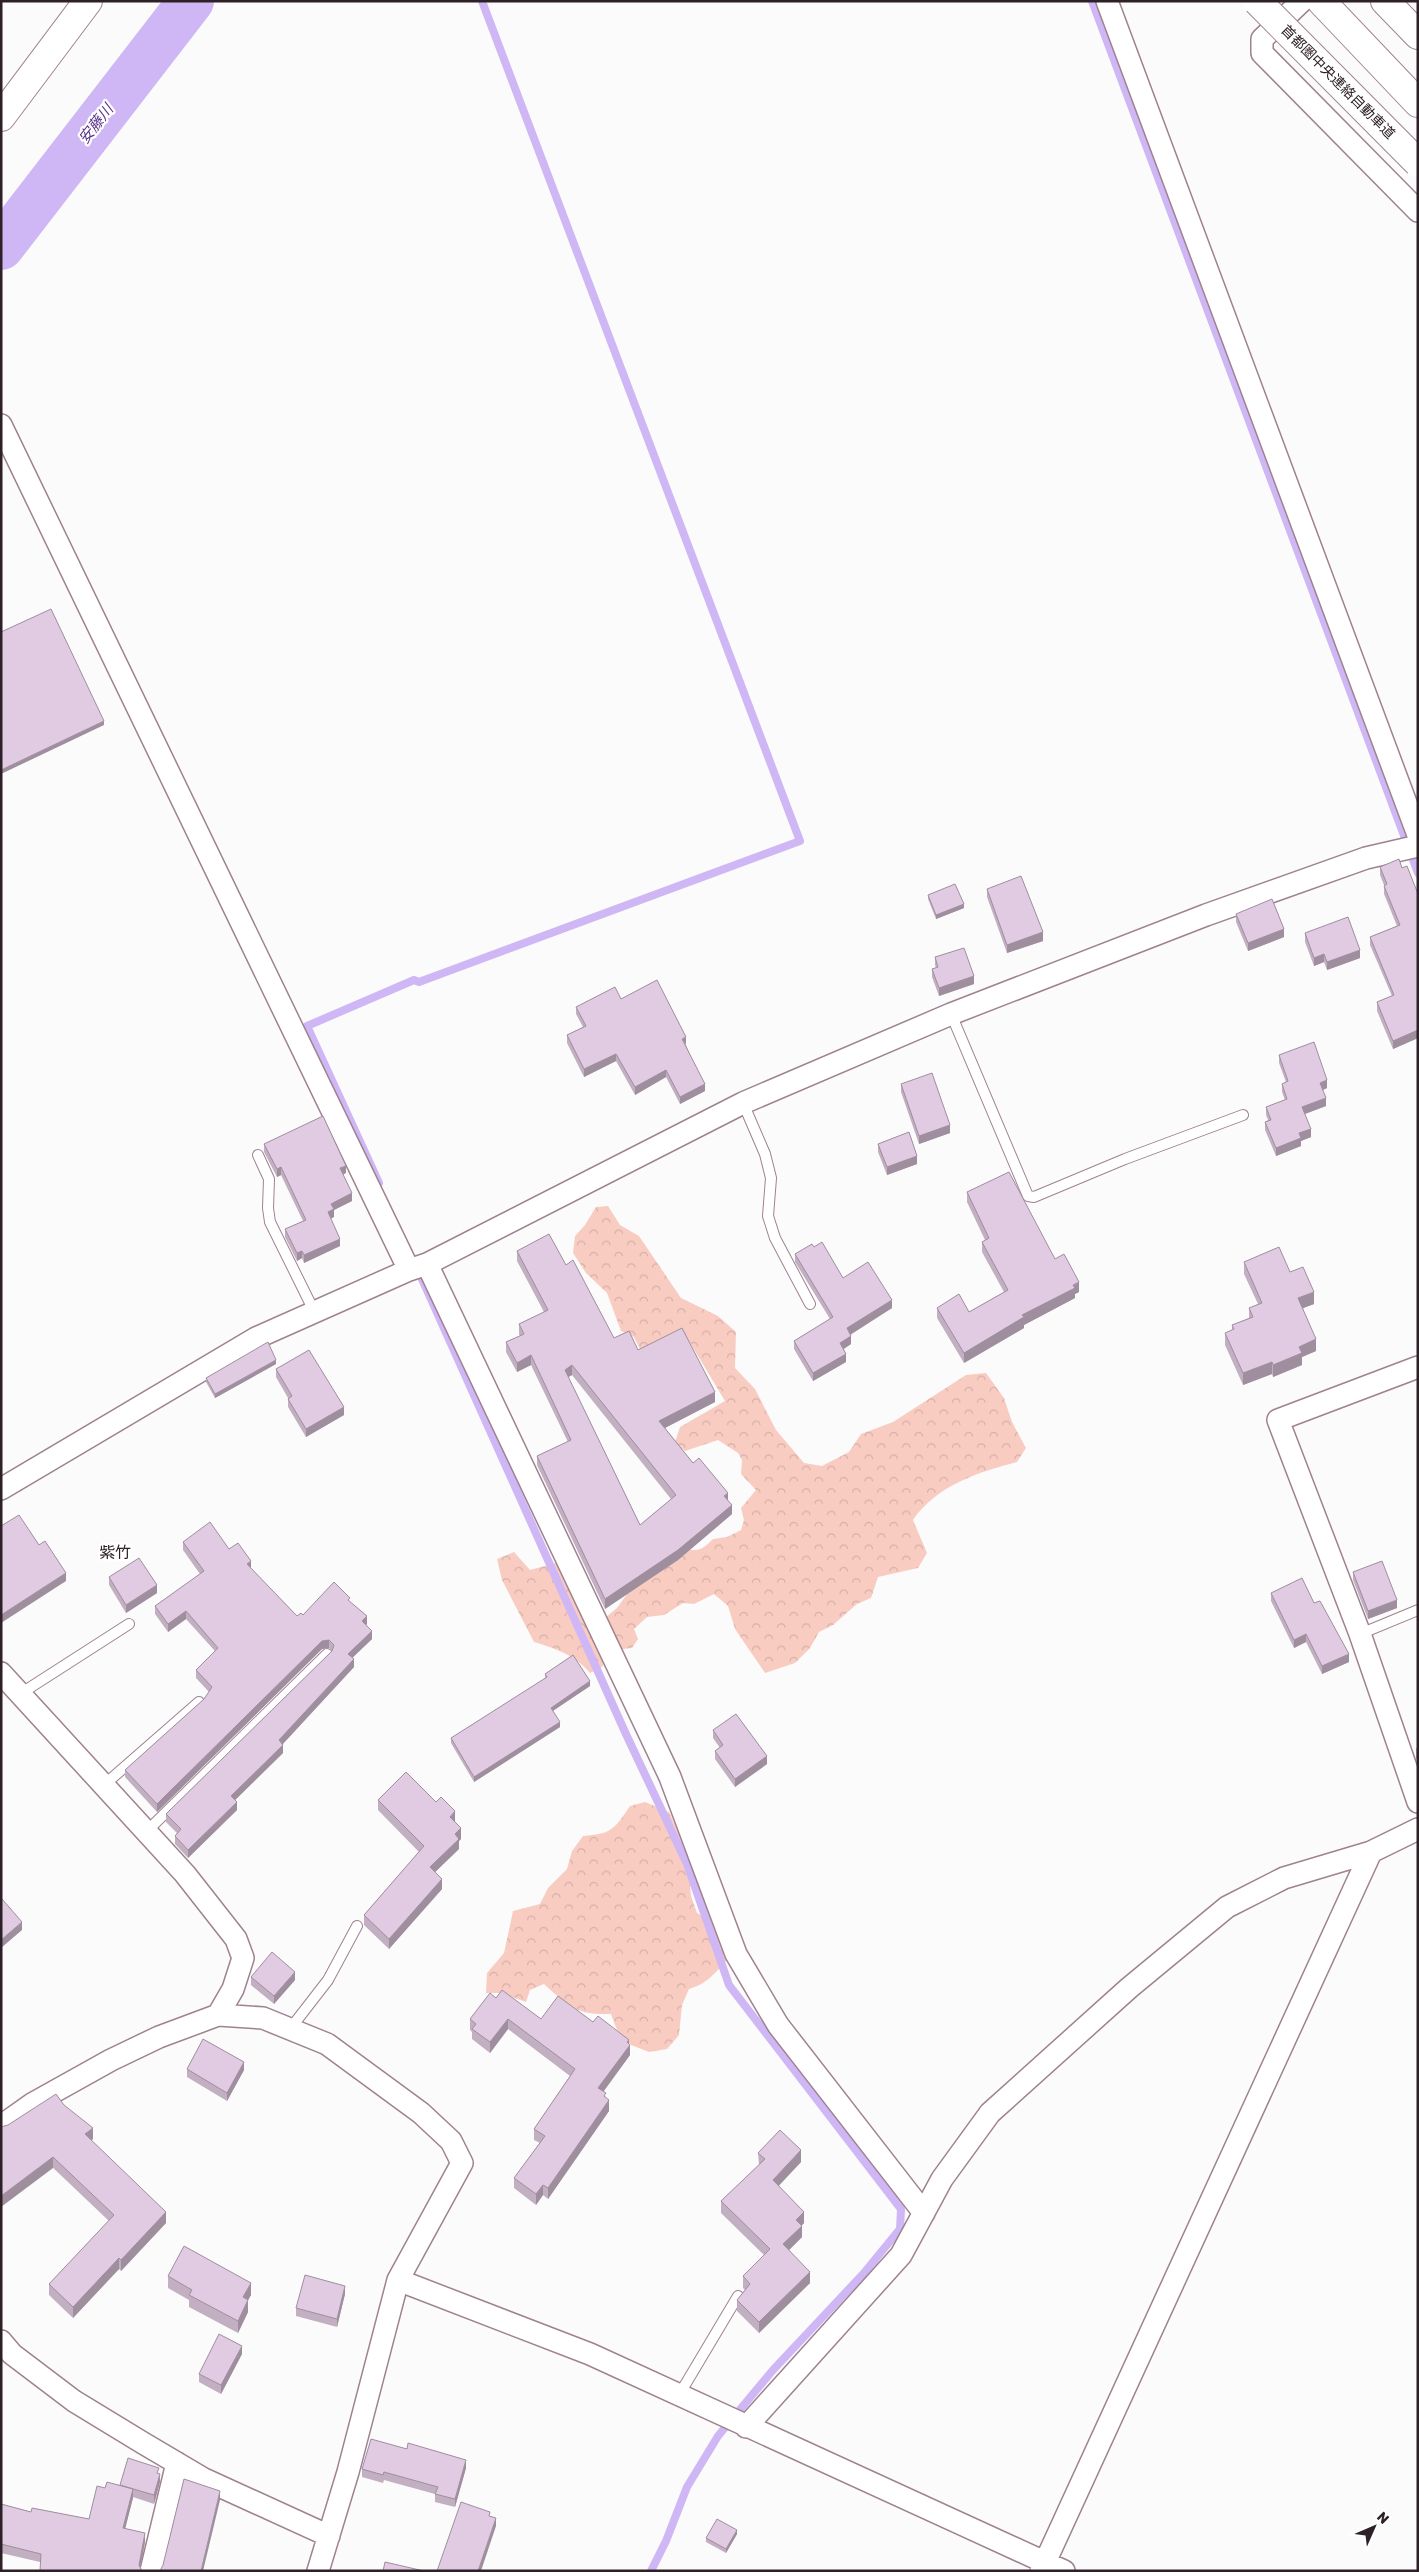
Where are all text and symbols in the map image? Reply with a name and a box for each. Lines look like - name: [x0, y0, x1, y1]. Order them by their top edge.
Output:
- street label: 首都圏中央連絡自動車道: [1278, 22, 1398, 142]
- water label: 安藤川: [75, 99, 118, 147]
- district label: 紫竹: [99, 1543, 131, 1562]
- north arrow: [1349, 2502, 1399, 2552]
- text: N: [1373, 2509, 1392, 2528]

